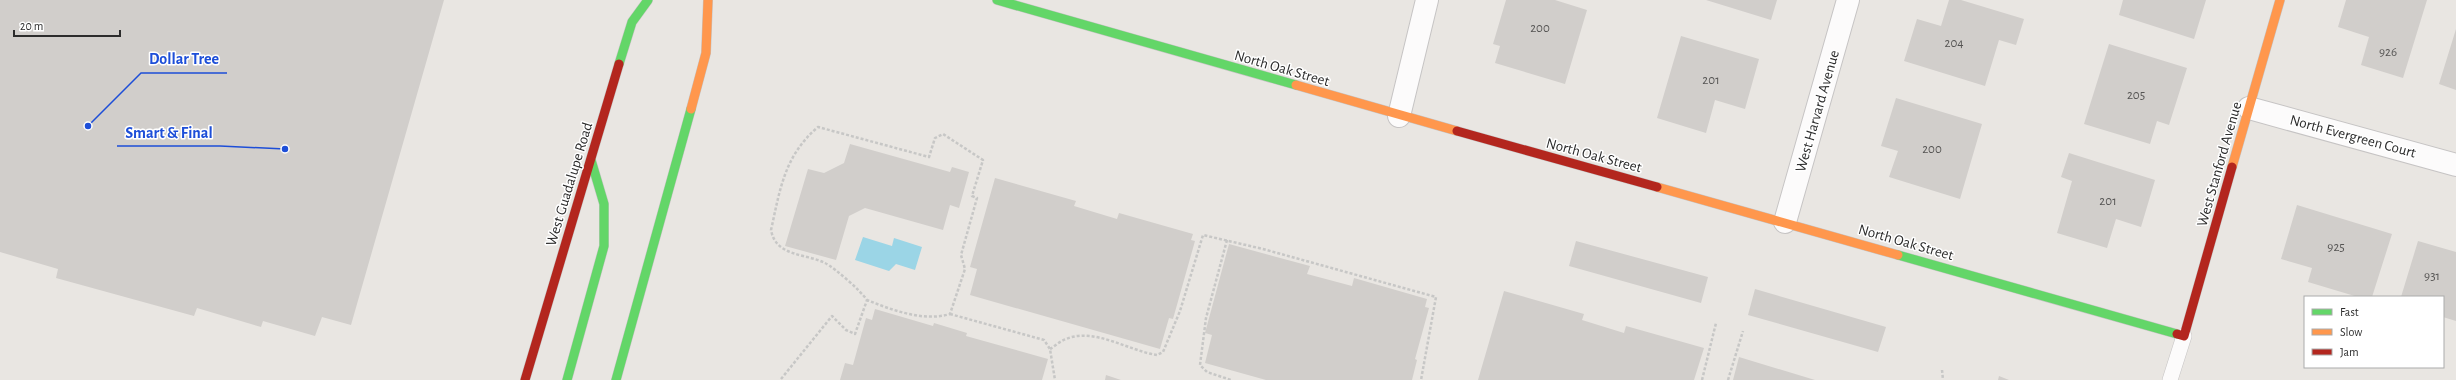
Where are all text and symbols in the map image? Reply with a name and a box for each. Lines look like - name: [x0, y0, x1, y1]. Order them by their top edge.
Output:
- scale bar: [14, 12, 120, 38]
- text: 20 m: [20, 20, 43, 32]
- house number: 200: [1530, 22, 1550, 35]
- house number: 204: [1944, 37, 1964, 50]
- callout: Dollar Tree: [141, 45, 227, 73]
- house number: 926: [2379, 46, 2397, 59]
- street label: North Oak Street: [1233, 48, 1331, 89]
- street label: West Harvard Avenue: [1793, 48, 1842, 174]
- text: Dollar Tree: [149, 51, 220, 67]
- house number: 201: [1702, 74, 1720, 87]
- house number: 205: [2127, 89, 2145, 102]
- street label: West Stanford Avenue: [2194, 100, 2244, 228]
- street label: North Evergreen Court: [2288, 112, 2418, 161]
- callout: Smart & Final: [117, 118, 220, 146]
- street label: West Guadalupe Road: [543, 120, 596, 248]
- text: Smart & Final: [125, 125, 213, 141]
- street label: North Oak Street: [1545, 136, 1643, 175]
- house number: 200: [1922, 143, 1942, 156]
- house number: 201: [2099, 195, 2117, 208]
- street label: North Oak Street: [1857, 222, 1955, 263]
- house number: 925: [2327, 241, 2345, 254]
- house number: 931: [2424, 270, 2440, 283]
- legend: [2304, 296, 2444, 368]
- text: Fast: [2340, 306, 2359, 318]
- text: Slow: [2340, 326, 2362, 338]
- text: Jam: [2340, 346, 2359, 358]

